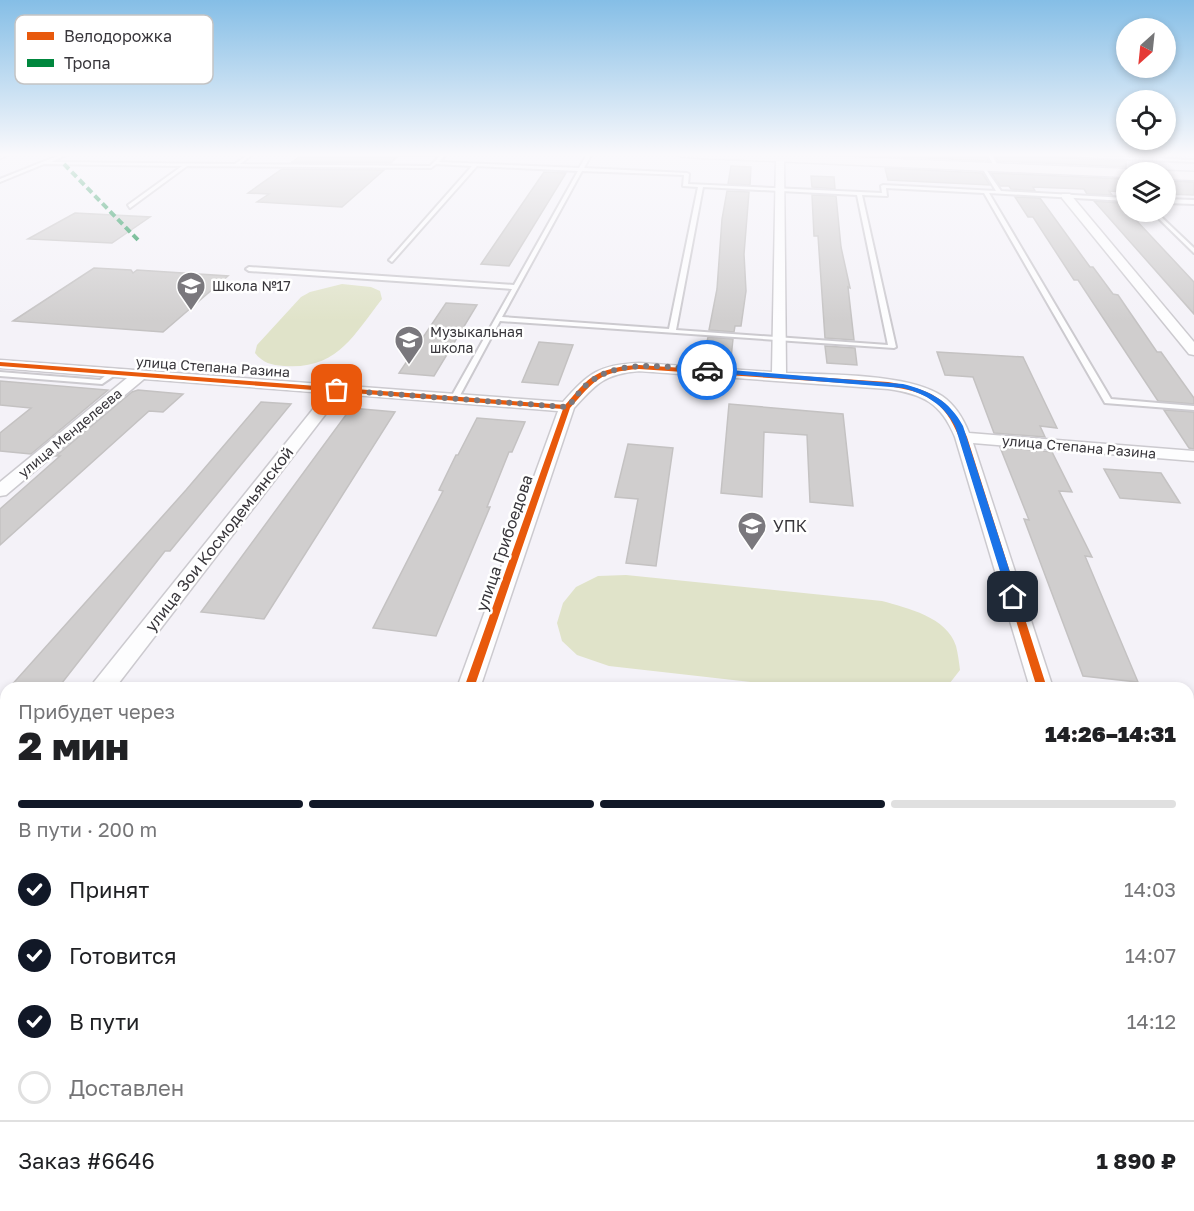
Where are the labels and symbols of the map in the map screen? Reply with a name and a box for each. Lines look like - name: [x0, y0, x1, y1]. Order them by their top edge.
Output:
- legend: [15, 15, 213, 84]
- north arrow: [1116, 18, 1176, 78]
- text: Велодорожка: [64, 26, 172, 46]
- text: Тропа: [64, 53, 111, 73]
- school or university icon: Школа №17: [175, 270, 207, 312]
- place label: Школа №17: [212, 277, 291, 294]
- place label: Музыкальная школа: [430, 323, 523, 356]
- school or university icon: Музыкальная школа: [393, 324, 425, 366]
- courier: [677, 340, 737, 400]
- street label: улица Степана Разина: [135, 353, 291, 380]
- pin: [311, 364, 362, 415]
- street label: улица Менделеева: [14, 384, 125, 481]
- street label: улица Степана Разина: [1001, 431, 1157, 462]
- street label: улица Зои Космодемьянской: [141, 442, 297, 636]
- street label: улица Грибоедова: [471, 472, 537, 614]
- school or university icon: УПК: [736, 510, 768, 552]
- place label: УПК: [773, 516, 807, 536]
- pin: [987, 571, 1038, 622]

